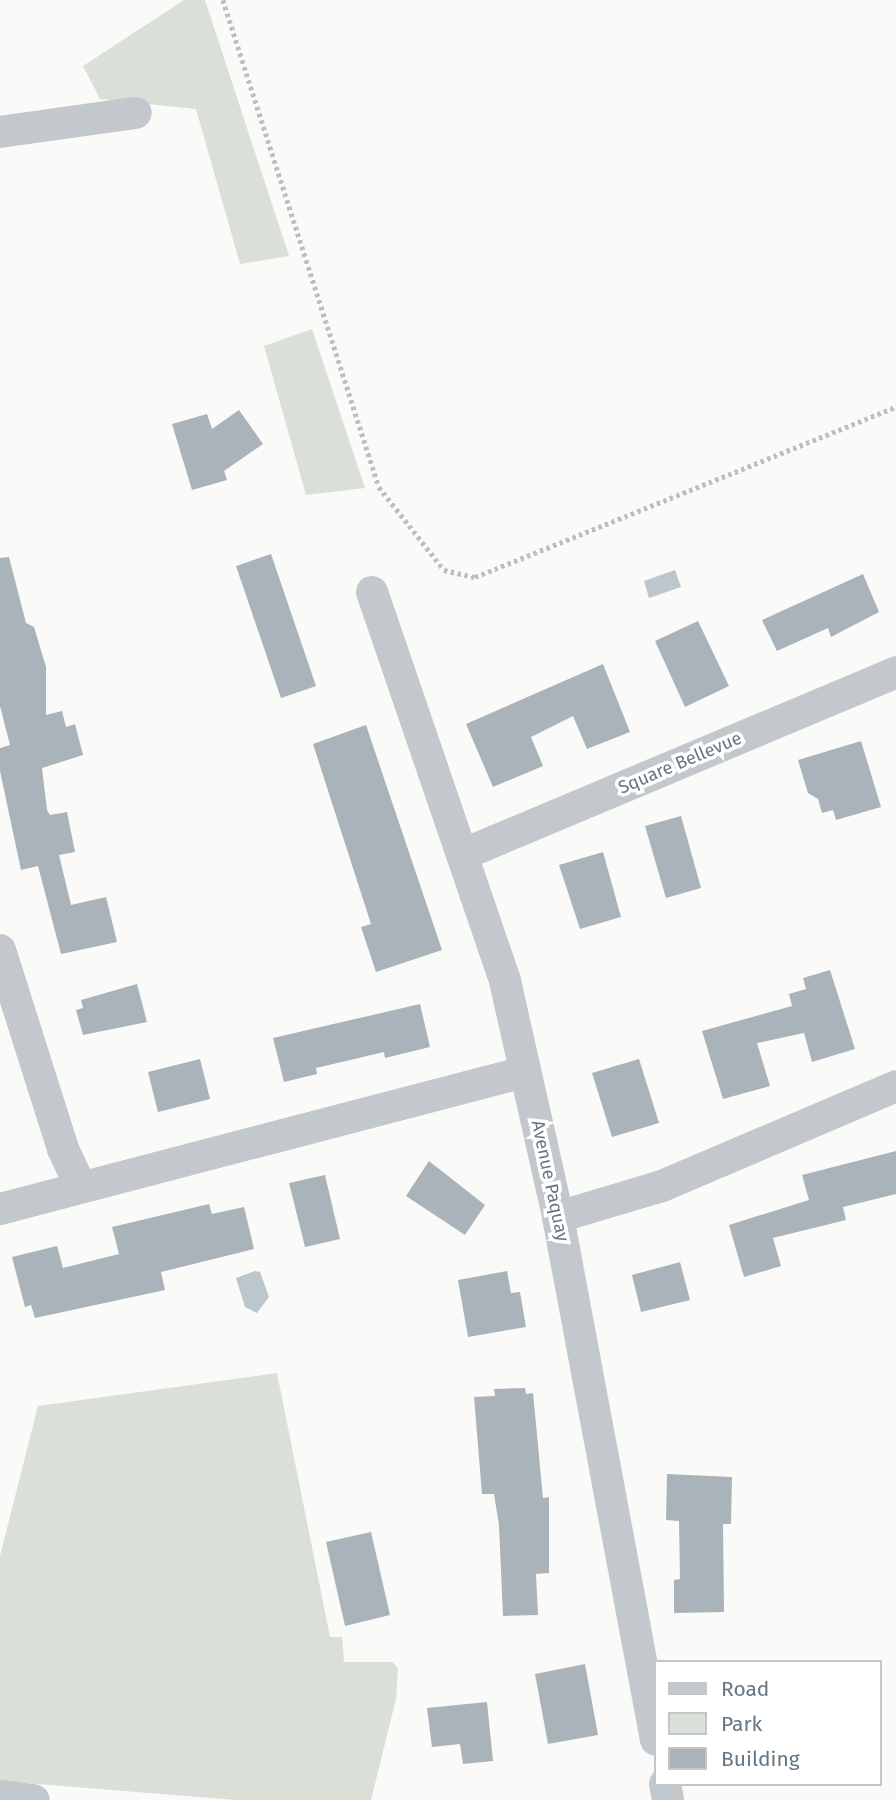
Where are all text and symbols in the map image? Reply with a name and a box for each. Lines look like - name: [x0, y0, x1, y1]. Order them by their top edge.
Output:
- street label: Square Bellevue: [615, 727, 745, 799]
- street label: Avenue Paquay: [527, 1118, 573, 1244]
- legend: [654, 1660, 882, 1786]
- text: Road: [721, 1676, 769, 1702]
- text: Park: [721, 1711, 762, 1737]
- text: Building: [721, 1746, 800, 1772]

